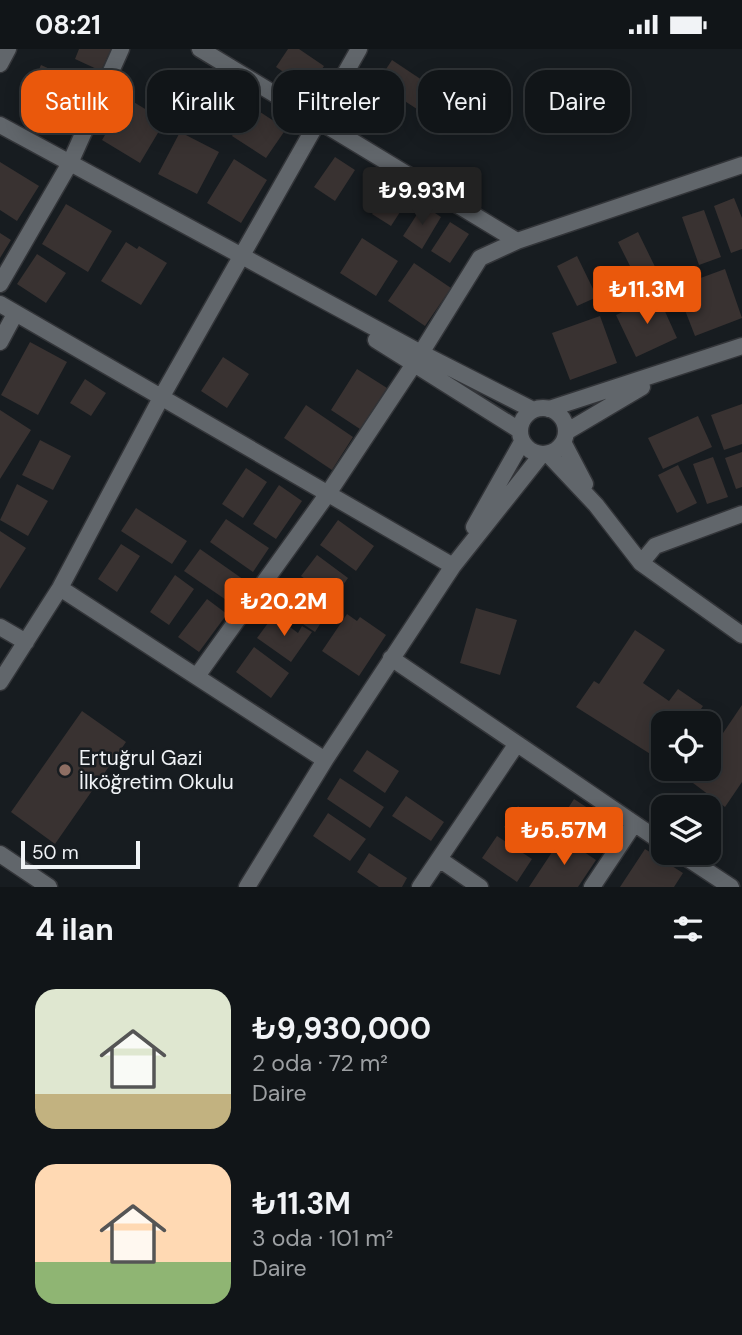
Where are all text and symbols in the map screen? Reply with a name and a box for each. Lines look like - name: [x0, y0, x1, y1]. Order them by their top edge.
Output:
- text: 08:21: [35, 8, 101, 42]
- chip: Satılık: [21, 70, 133, 133]
- chip: Kiralık: [147, 70, 259, 133]
- chip: Filtreler: [273, 70, 404, 133]
- chip: Yeni: [418, 70, 511, 133]
- chip: Daire: [525, 70, 630, 133]
- pin: ₺9.93M: [365, 167, 479, 227]
- text: ₺9.93M: [379, 175, 465, 205]
- pin: ₺11.3M: [590, 267, 704, 326]
- text: ₺11.3M: [609, 274, 685, 304]
- pin: ₺20.2M: [227, 579, 341, 638]
- text: ₺20.2M: [241, 586, 327, 616]
- map controls: [651, 711, 721, 865]
- button: locate: [651, 711, 721, 781]
- place label: Ertuğrul Gazi İlköğretim Okulu: [79, 744, 234, 796]
- marker: Ertuğrul Gazi İlköğretim Okulu: [57, 762, 73, 778]
- button: layers: [651, 795, 721, 865]
- pin: ₺5.57M: [507, 807, 621, 867]
- text: ₺5.57M: [521, 815, 607, 845]
- scale bar: [21, 838, 140, 870]
- text: 50 m: [32, 840, 79, 865]
- text: 4 ilan: [35, 910, 114, 949]
- icon: filters: [669, 910, 707, 948]
- text: ₺9,930,000: [252, 1009, 431, 1048]
- icon: home: [91, 1017, 175, 1101]
- text: 2 oda · 72 m²: [252, 1048, 388, 1078]
- text: Daire: [252, 1078, 307, 1108]
- text: ₺11.3M: [252, 1184, 351, 1223]
- icon: home: [91, 1192, 175, 1276]
- text: 3 oda · 101 m²: [252, 1223, 393, 1253]
- text: Daire: [252, 1253, 307, 1283]

